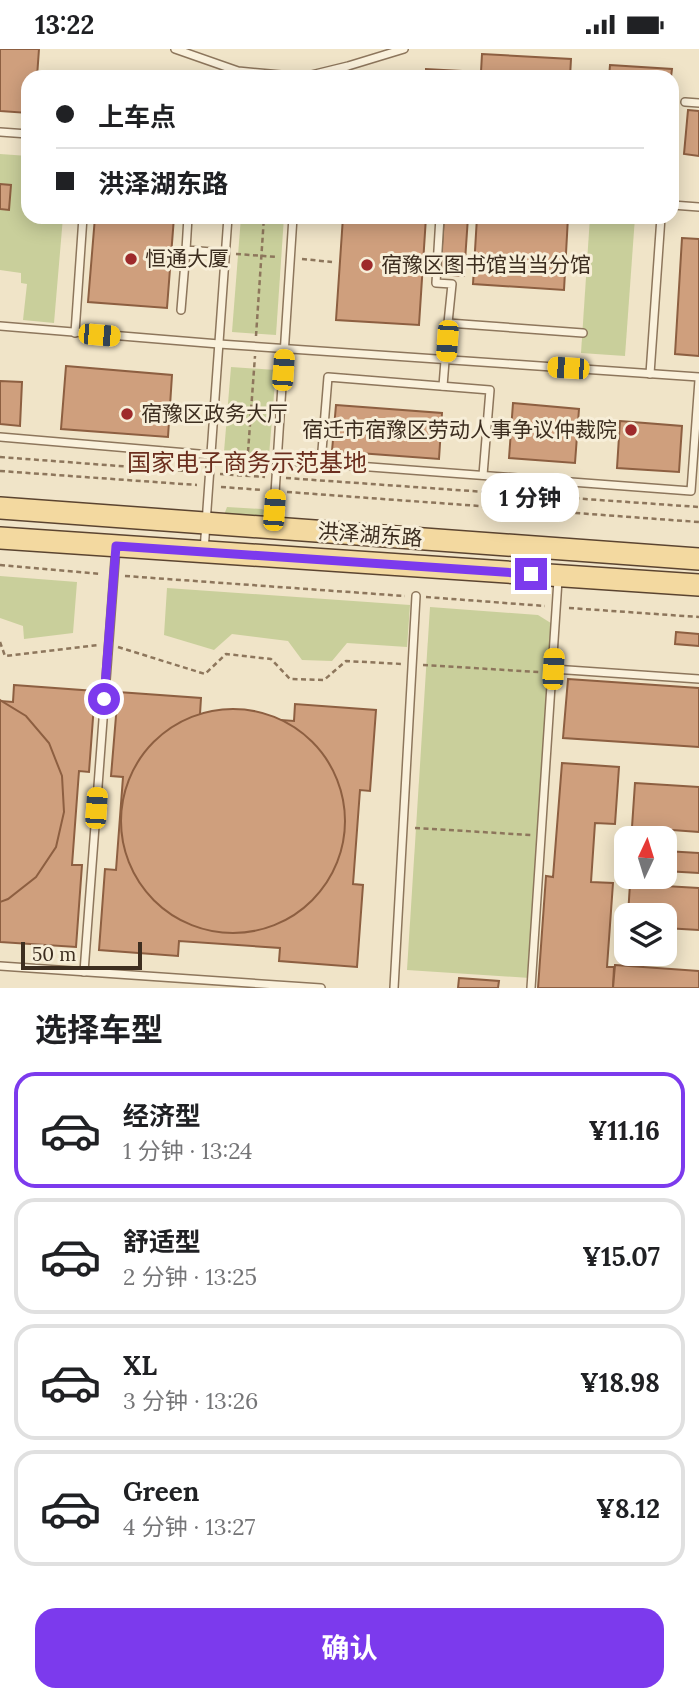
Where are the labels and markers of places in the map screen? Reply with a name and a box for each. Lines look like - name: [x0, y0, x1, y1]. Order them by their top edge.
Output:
- place label: 恒通大厦: [145, 245, 229, 272]
- marker: 恒通大厦: [123, 251, 139, 267]
- place label: 宿豫区图书馆当当分馆: [381, 251, 591, 278]
- marker: 宿豫区图书馆当当分馆: [359, 257, 375, 273]
- place label: 宿豫区政务大厅: [141, 400, 288, 427]
- marker: 宿豫区政务大厅: [119, 406, 135, 422]
- place label: 宿迁市宿豫区劳动人事争议仲裁院: [302, 416, 617, 443]
- marker: 宿迁市宿豫区劳动人事争议仲裁院: [623, 422, 639, 438]

